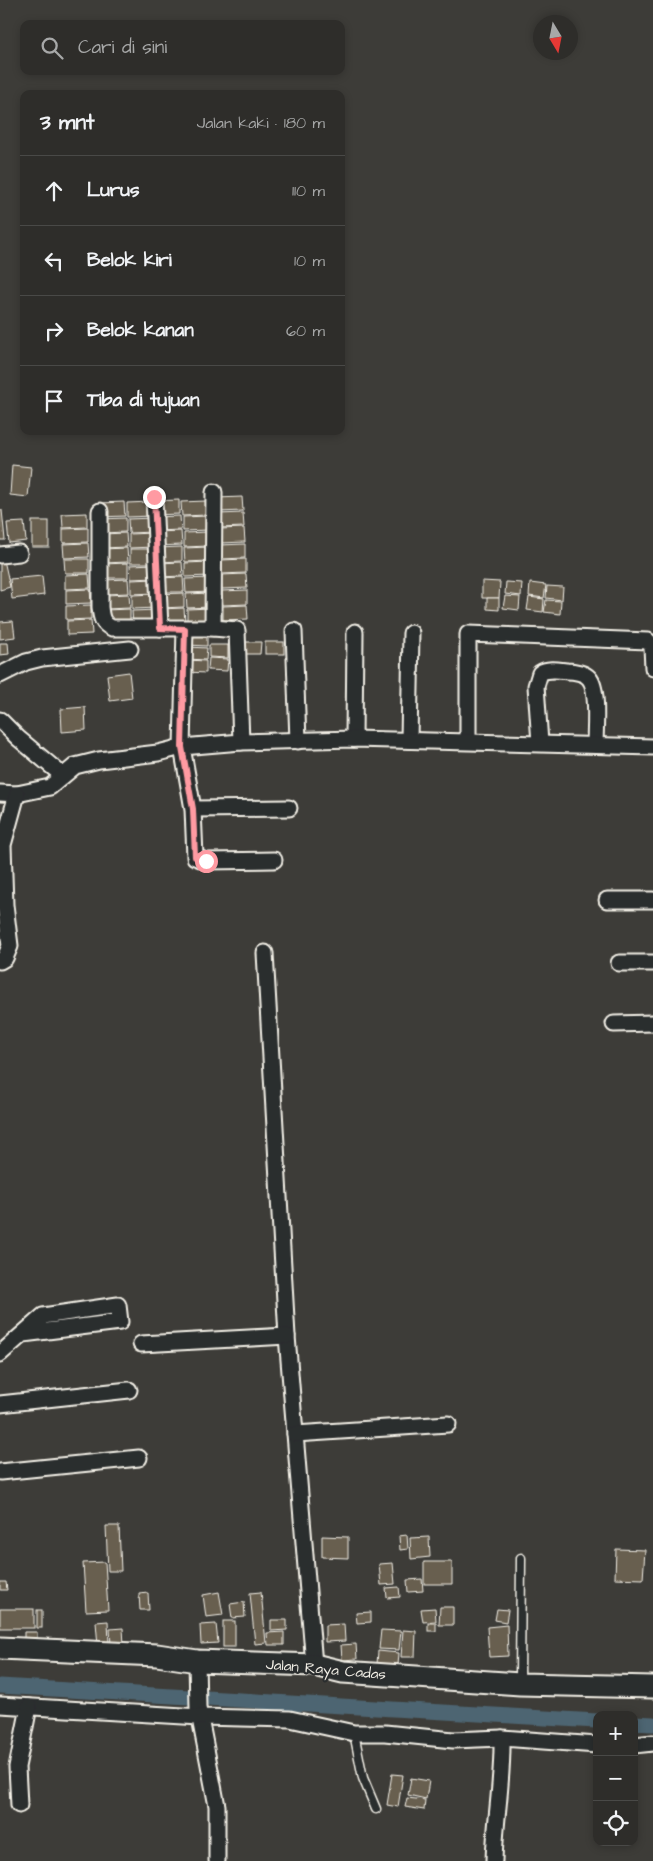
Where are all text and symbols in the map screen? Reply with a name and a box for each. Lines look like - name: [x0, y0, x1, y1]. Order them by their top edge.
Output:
- north arrow: [533, 15, 578, 60]
- search box: [20, 20, 345, 75]
- icon: search: [38, 34, 66, 62]
- text: Cari di sini: [78, 34, 167, 61]
- text: 3 mnt: [40, 108, 94, 137]
- text: Jalan kaki · 180 m: [197, 112, 325, 134]
- icon: ahead: [40, 177, 68, 205]
- text: Lurus: [87, 177, 139, 204]
- text: 110 m: [292, 180, 325, 202]
- icon: left: [40, 247, 68, 275]
- text: Belok kiri: [87, 247, 172, 274]
- text: 10 m: [294, 250, 325, 272]
- icon: right: [40, 317, 68, 345]
- text: Belok kanan: [87, 317, 194, 344]
- text: 60 m: [286, 320, 325, 342]
- icon: arrive: [40, 387, 68, 415]
- text: Tiba di tujuan: [87, 387, 199, 414]
- route end: [143, 486, 166, 509]
- route start: [195, 850, 218, 873]
- street label: Jalan Raya Cadas: [265, 1654, 387, 1686]
- map controls: [593, 1711, 638, 1846]
- button: +: [593, 1711, 638, 1756]
- button: −: [593, 1756, 638, 1801]
- button: locate: [593, 1801, 638, 1846]

